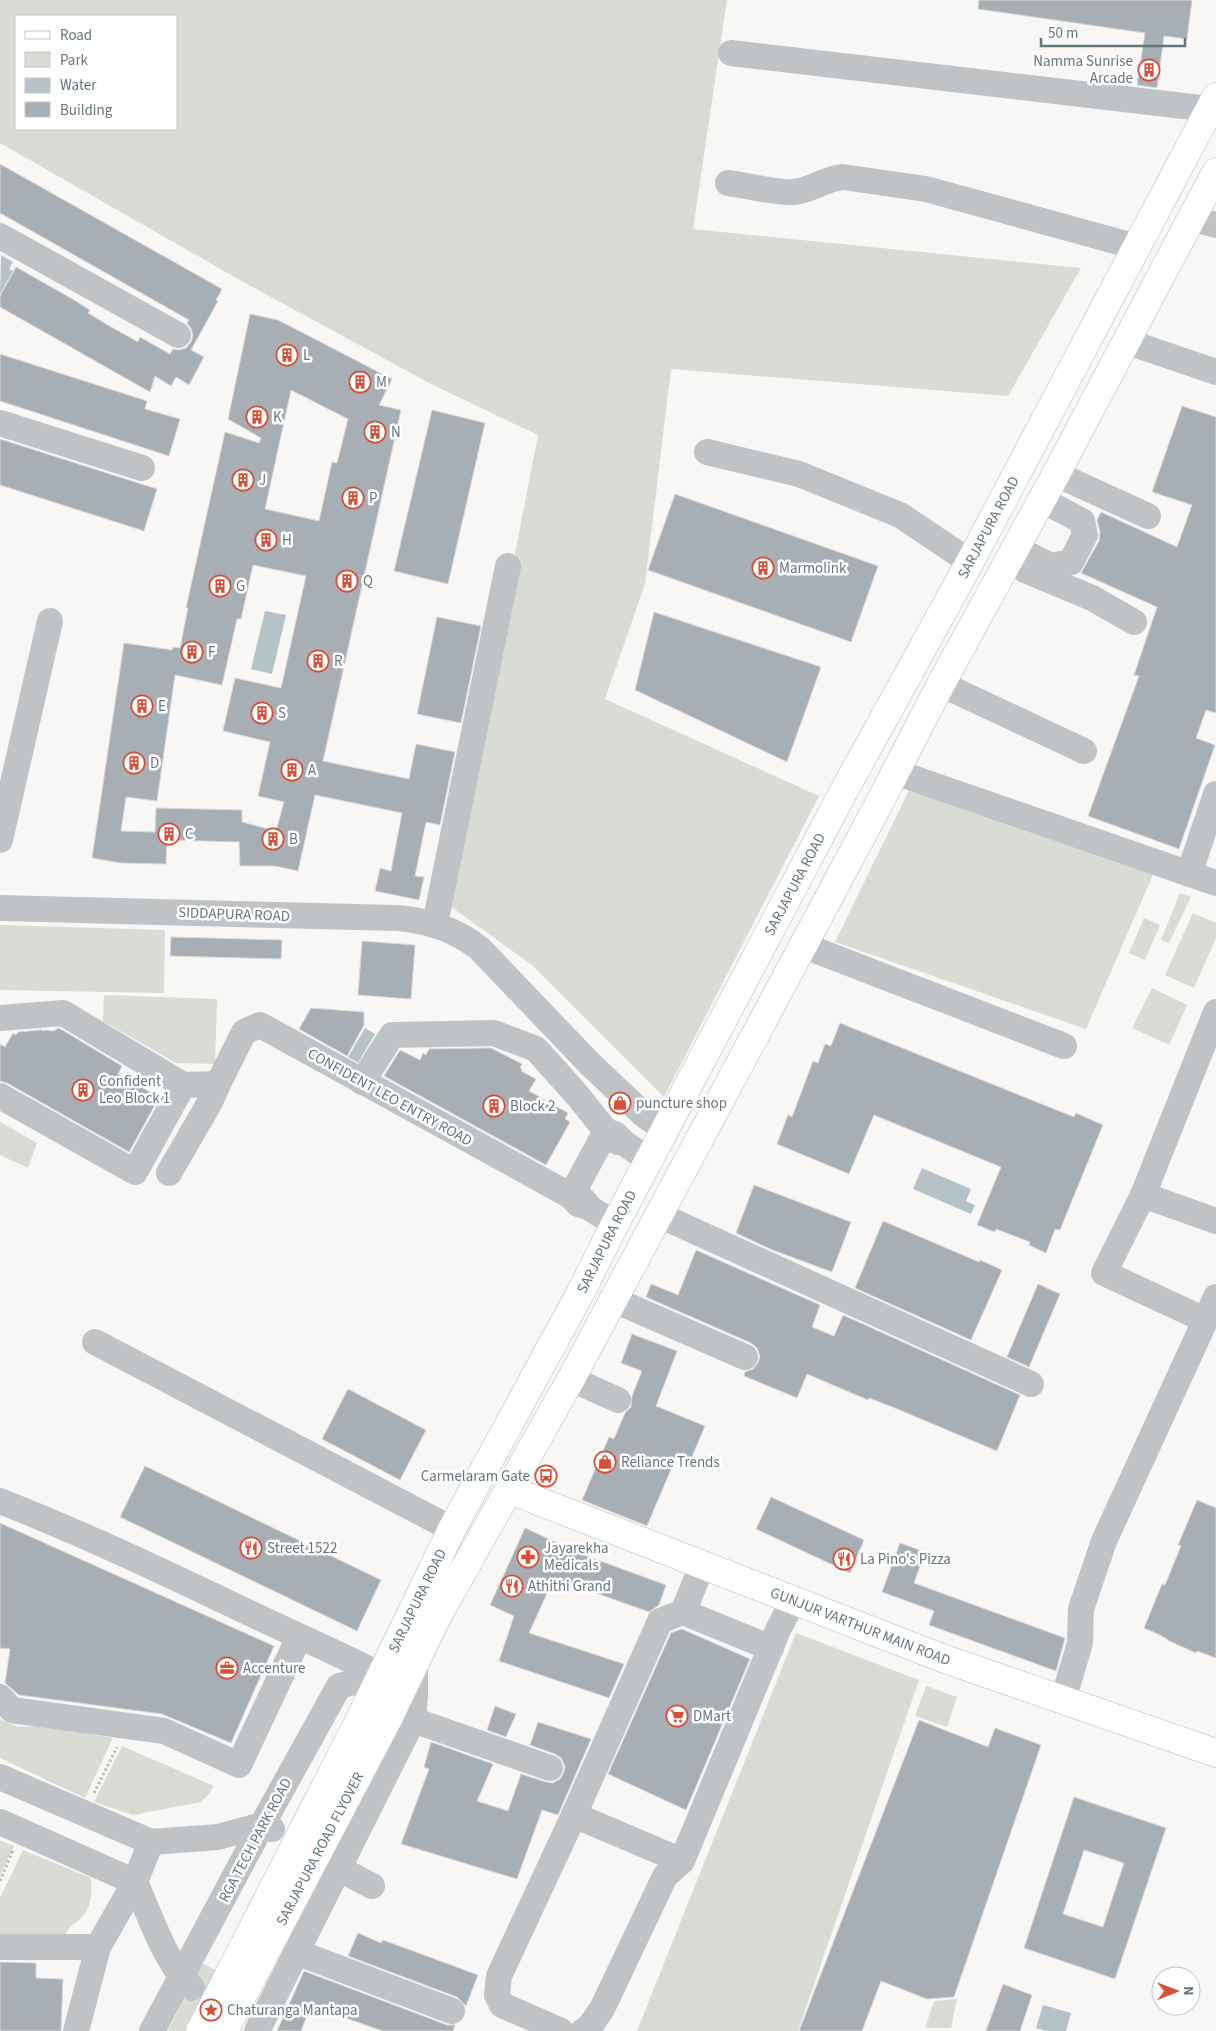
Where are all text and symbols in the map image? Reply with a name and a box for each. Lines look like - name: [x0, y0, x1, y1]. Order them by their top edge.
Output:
- legend: [15, 15, 178, 130]
- scale bar: [1041, 15, 1185, 47]
- text: 50 m: [1048, 23, 1078, 44]
- text: Road: [60, 25, 92, 46]
- text: Park: [60, 50, 89, 71]
- place label: Namma Sunrise Arcade: [1033, 51, 1133, 89]
- building icon: Namma Sunrise Arcade: [1137, 58, 1161, 82]
- text: Water: [60, 75, 97, 96]
- text: Building: [60, 100, 113, 121]
- building icon: L: [275, 343, 299, 367]
- place label: L: [303, 345, 310, 366]
- building icon: M: [348, 370, 372, 394]
- place label: M: [376, 372, 387, 393]
- building icon: K: [245, 405, 269, 429]
- place label: K: [273, 407, 282, 428]
- building icon: N: [363, 420, 387, 444]
- place label: N: [391, 422, 401, 443]
- building icon: J: [231, 468, 255, 492]
- place label: J: [259, 470, 266, 491]
- street label: SARJAPURA ROAD: [953, 473, 1025, 583]
- building icon: P: [341, 486, 365, 510]
- place label: P: [369, 488, 378, 509]
- building icon: H: [254, 528, 278, 552]
- place label: H: [282, 530, 292, 551]
- building icon: Marmolink: [751, 556, 775, 580]
- place label: Marmolink: [779, 558, 847, 579]
- building icon: Q: [335, 569, 359, 593]
- place label: Q: [363, 571, 373, 592]
- building icon: G: [208, 574, 232, 598]
- place label: G: [236, 576, 245, 597]
- building icon: F: [180, 640, 204, 664]
- place label: F: [208, 642, 216, 663]
- building icon: R: [306, 649, 330, 673]
- place label: R: [334, 651, 343, 672]
- building icon: E: [130, 694, 154, 718]
- place label: E: [158, 696, 166, 717]
- building icon: S: [250, 701, 274, 725]
- place label: S: [278, 703, 286, 724]
- building icon: D: [122, 751, 146, 775]
- place label: D: [150, 753, 159, 774]
- building icon: A: [280, 758, 304, 782]
- place label: A: [308, 760, 317, 781]
- building icon: C: [157, 822, 181, 846]
- place label: C: [185, 824, 194, 845]
- building icon: B: [261, 827, 285, 851]
- place label: B: [289, 829, 298, 850]
- street label: SARJAPURA ROAD: [759, 829, 831, 939]
- street label: SIDDAPURA ROAD: [178, 902, 290, 927]
- street label: CONFIDENT LEO ENTRY ROAD: [304, 1043, 476, 1152]
- place label: Confident Leo Block 1: [99, 1071, 170, 1109]
- building icon: Confident Leo Block 1: [71, 1078, 95, 1102]
- shop icon: puncture shop: [608, 1091, 632, 1115]
- place label: puncture shop: [636, 1093, 727, 1114]
- building icon: Block 2: [482, 1094, 506, 1118]
- place label: Block 2: [510, 1096, 556, 1117]
- street label: SARJAPURA ROAD: [572, 1187, 642, 1297]
- shop icon: Reliance Trends: [593, 1450, 617, 1474]
- place label: Reliance Trends: [621, 1452, 720, 1473]
- bus stop icon: Carmelaram Gate: [534, 1464, 558, 1488]
- place label: Carmelaram Gate: [421, 1466, 530, 1487]
- restaurant icon: Street 1522: [239, 1536, 263, 1560]
- place label: Street 1522: [267, 1538, 337, 1559]
- place label: Jayarekha Medicals: [544, 1538, 609, 1576]
- street label: SARJAPURA ROAD: [383, 1545, 452, 1657]
- pharmacy icon: Jayarekha Medicals: [516, 1545, 540, 1569]
- restaurant icon: La Pino's Pizza: [832, 1547, 856, 1571]
- place label: La Pino's Pizza: [860, 1549, 951, 1570]
- restaurant icon: Athithi Grand: [500, 1574, 524, 1598]
- place label: Athithi Grand: [528, 1576, 611, 1597]
- street label: GUNJUR VARTHUR MAIN ROAD: [767, 1582, 953, 1671]
- office icon: Accenture: [215, 1656, 239, 1680]
- place label: Accenture: [243, 1658, 306, 1679]
- supermarket icon: DMart: [665, 1704, 689, 1728]
- place label: DMart: [693, 1706, 731, 1727]
- street label: SARJAPURA ROAD FLYOVER: [271, 1768, 370, 1929]
- street label: RGA TECH PARK ROAD: [214, 1774, 297, 1906]
- north arrow: [1151, 1966, 1201, 2016]
- text: N: [1178, 1986, 1198, 1996]
- place icon: Chaturanga Mantapa: [199, 1998, 223, 2022]
- place label: Chaturanga Mantapa: [227, 2000, 357, 2021]

